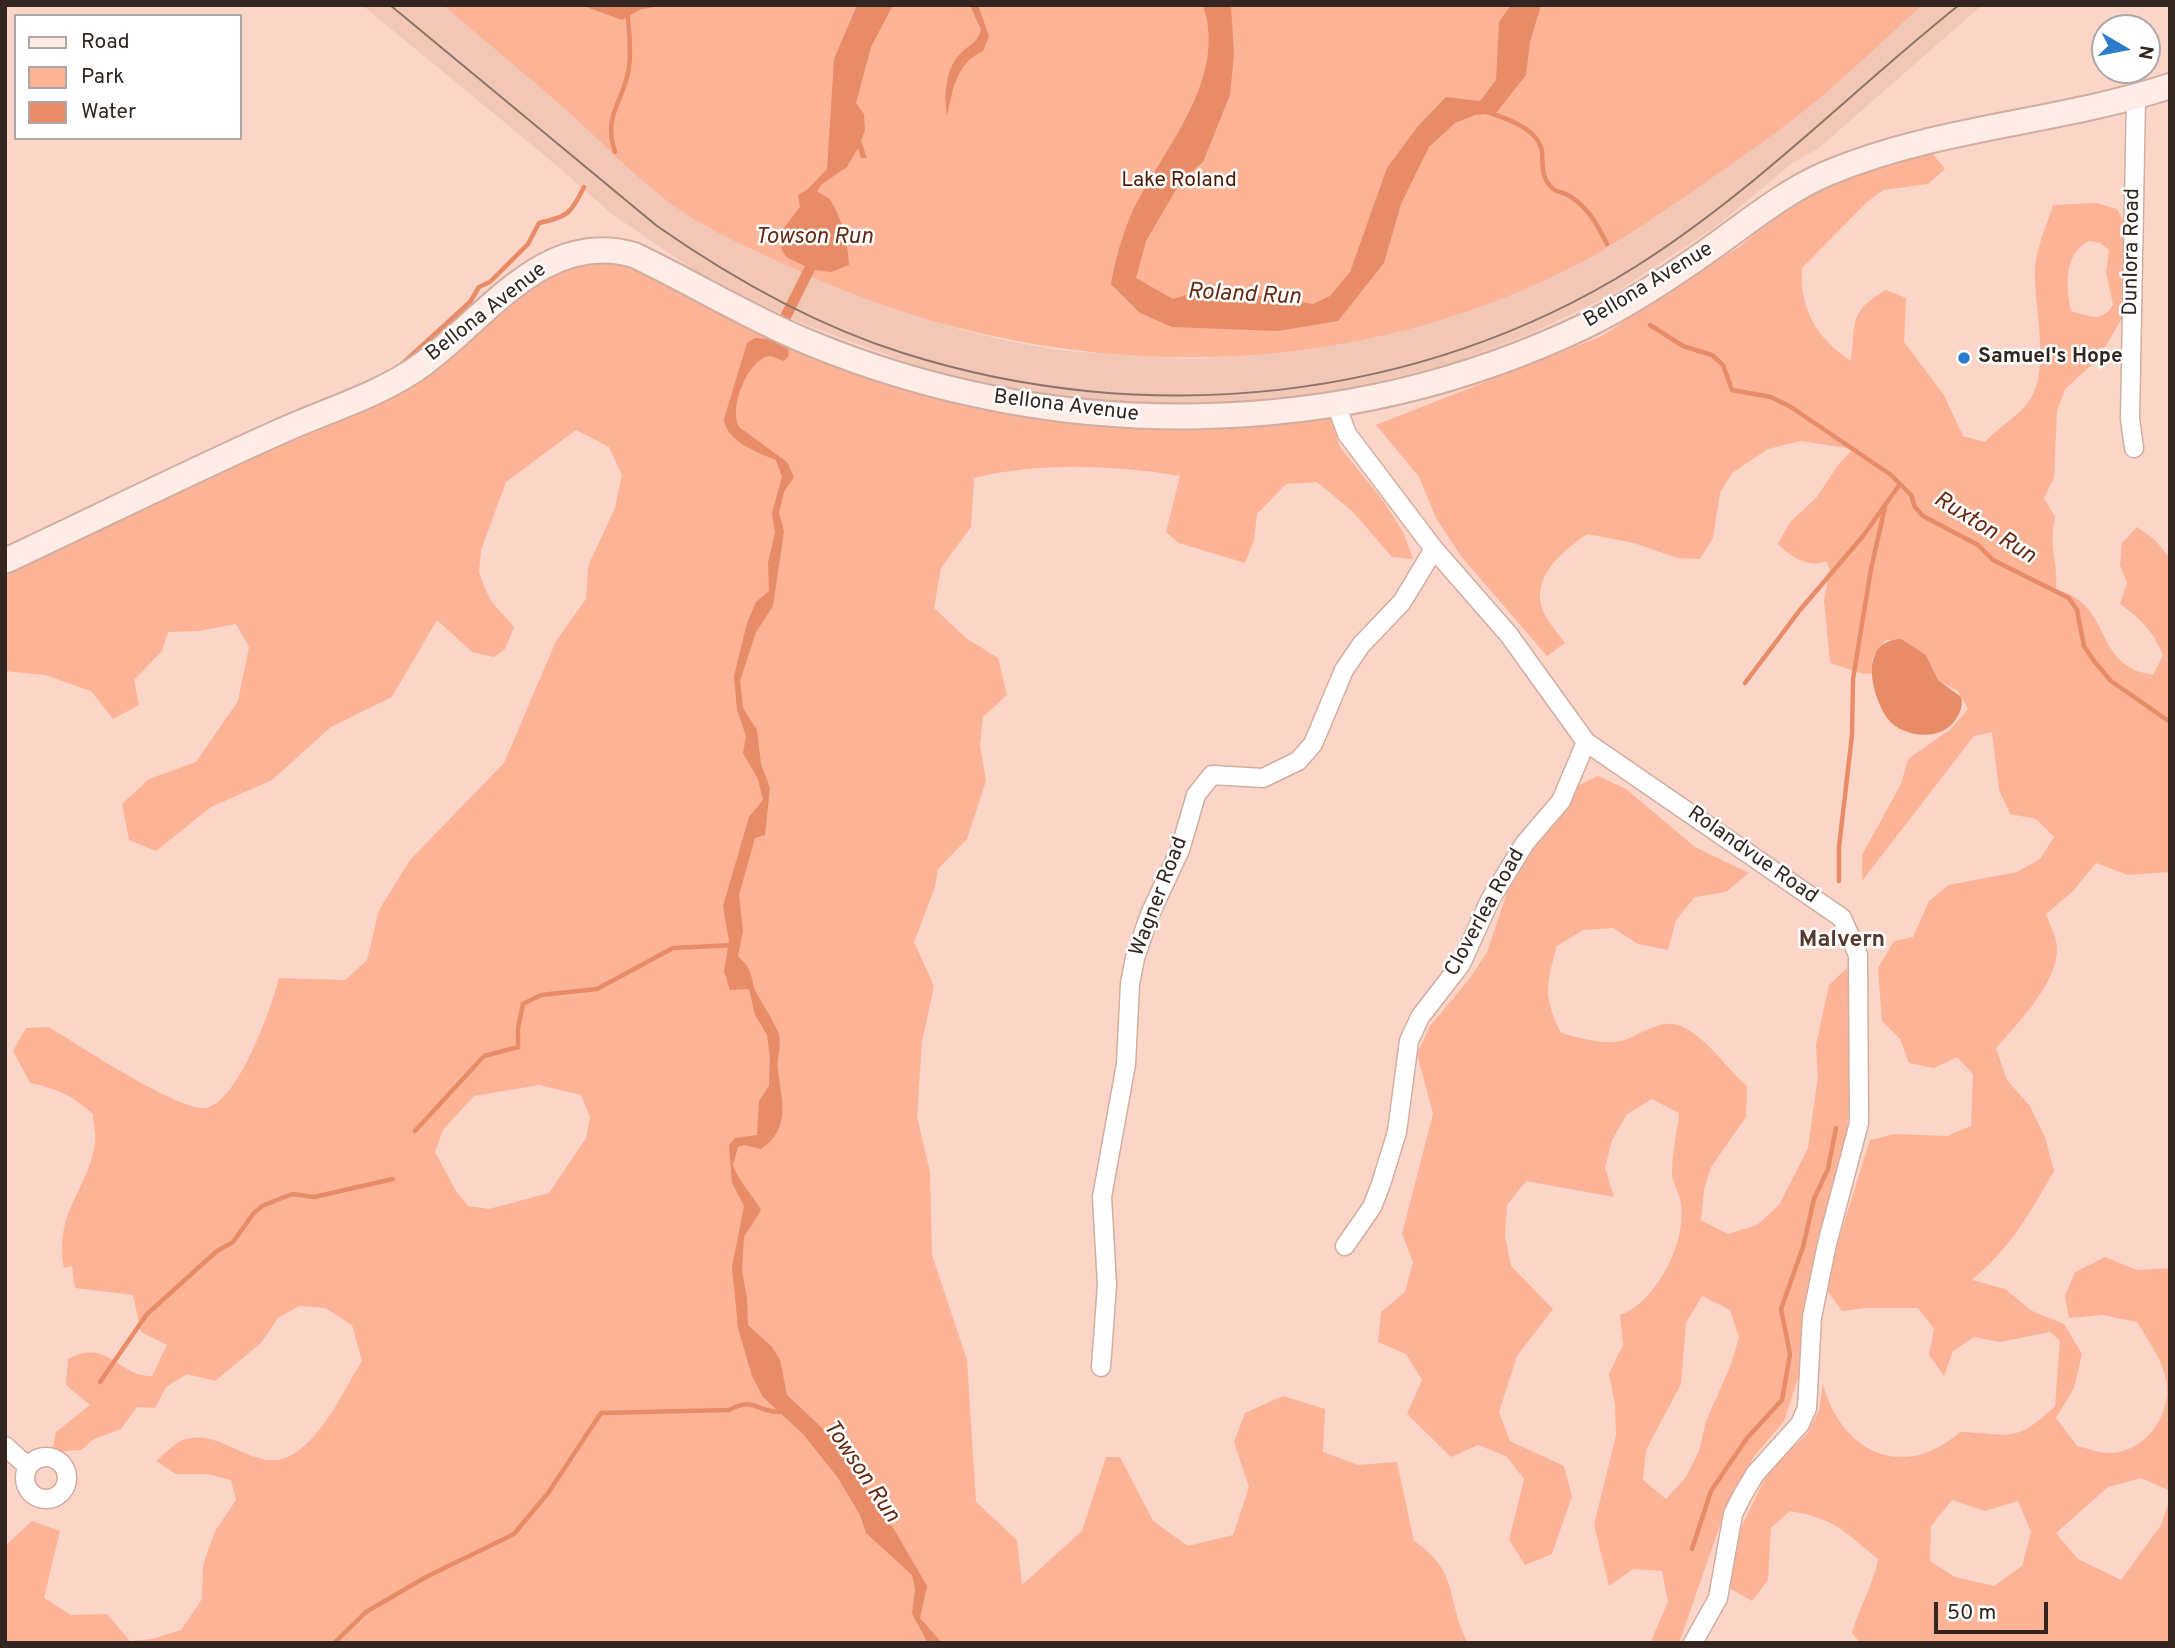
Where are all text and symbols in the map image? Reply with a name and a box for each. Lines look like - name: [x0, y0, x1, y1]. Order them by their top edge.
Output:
- legend: [14, 14, 242, 140]
- north arrow: [2091, 14, 2161, 84]
- text: Road: [81, 29, 130, 56]
- text: N: [2132, 43, 2158, 61]
- text: Park: [81, 64, 124, 91]
- text: Water: [81, 99, 136, 126]
- park label: Lake Roland: [1121, 169, 1237, 195]
- street label: Dunlora Road: [2119, 188, 2147, 316]
- water label: Towson Run: [755, 224, 873, 252]
- street label: Bellona Avenue: [1580, 238, 1718, 334]
- street label: Bellona Avenue: [422, 258, 552, 368]
- water label: Roland Run: [1186, 279, 1302, 313]
- place label: Samuel's Hope: [1978, 345, 2123, 371]
- marker: Samuel's Hope: [1956, 350, 1972, 366]
- street label: Bellona Avenue: [992, 386, 1140, 428]
- water label: Ruxton Run: [1928, 487, 2040, 571]
- street label: Rolandvue Road: [1682, 802, 1822, 910]
- street label: Wagner Road: [1126, 834, 1194, 960]
- street label: Cloverlea Road: [1441, 845, 1531, 981]
- district label: Malvern: [1799, 927, 1885, 955]
- water label: Towson Run: [816, 1415, 904, 1529]
- scale bar: [1937, 1588, 2051, 1632]
- text: 50 m: [1947, 1600, 1996, 1627]

